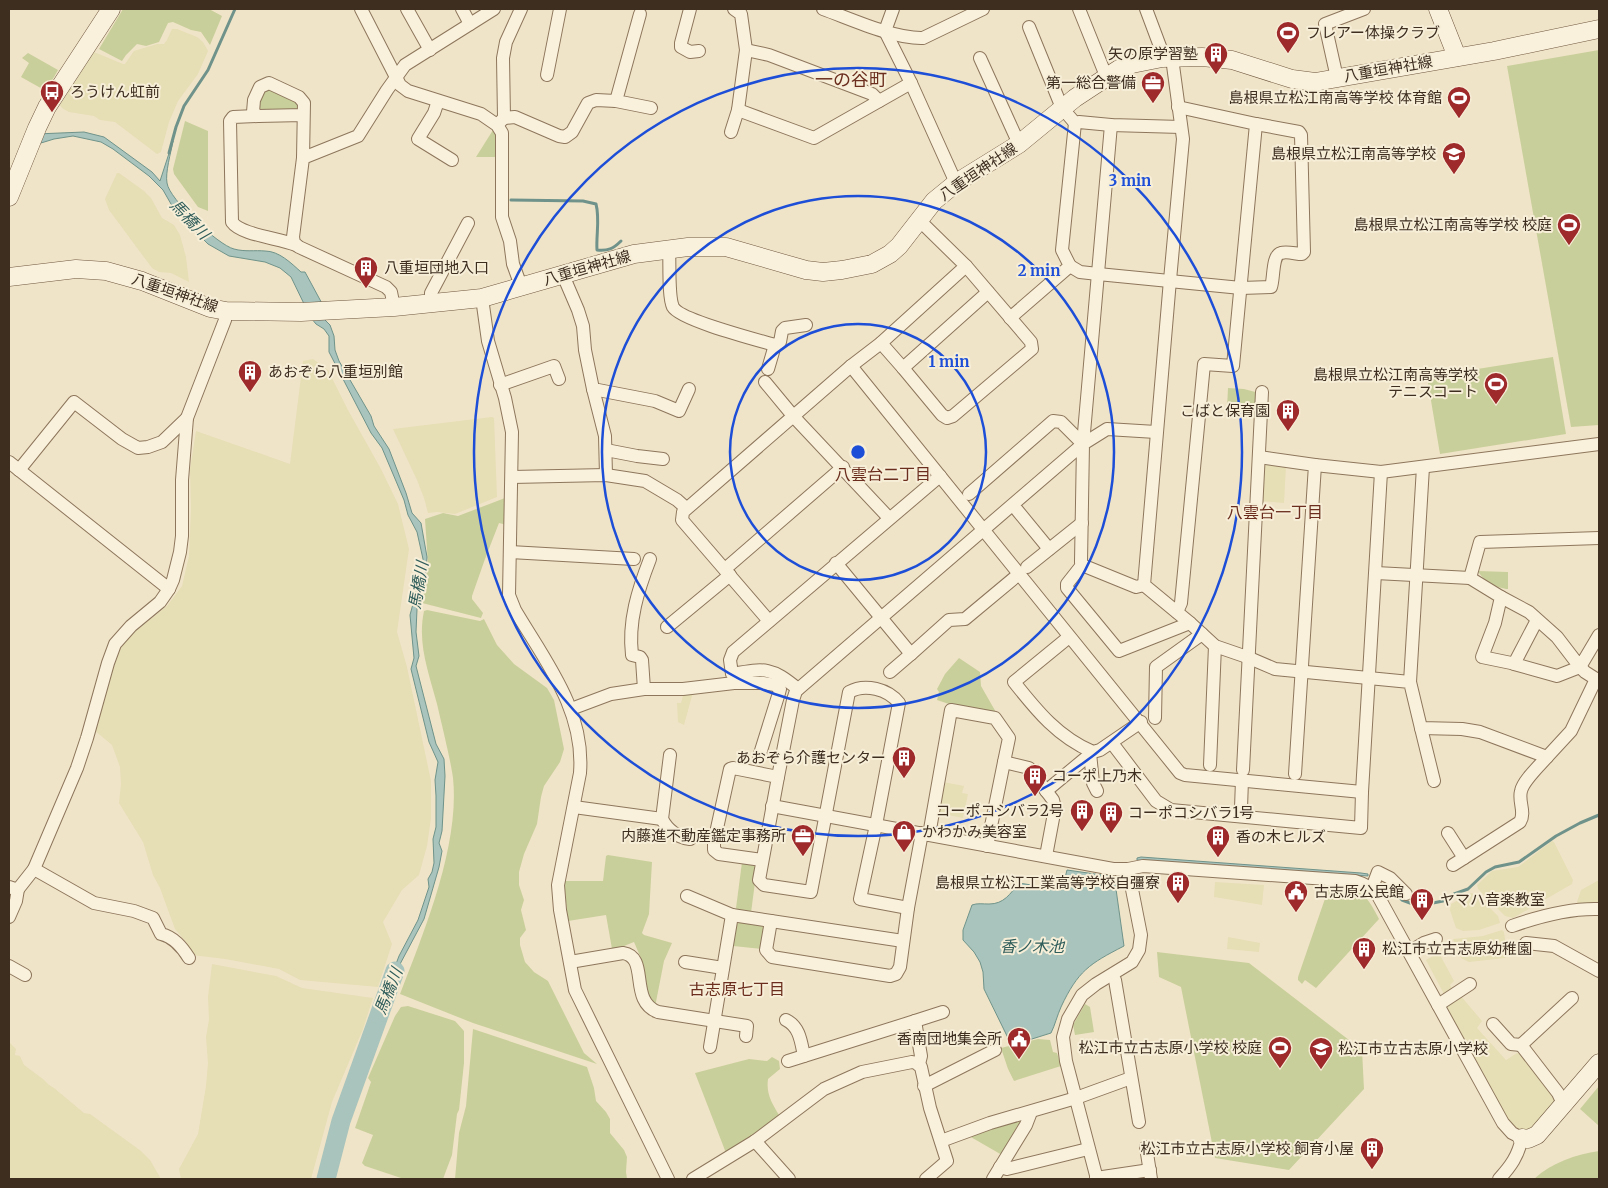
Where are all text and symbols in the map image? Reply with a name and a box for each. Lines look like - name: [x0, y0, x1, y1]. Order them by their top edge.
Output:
- sports icon: フレアー体操クラブ: [1275, 20, 1301, 54]
- place label: フレアー体操クラブ: [1306, 23, 1440, 42]
- building icon: 矢の原学習塾: [1203, 41, 1229, 75]
- place label: 矢の原学習塾: [1108, 44, 1198, 63]
- street label: 八重垣神社線: [1342, 51, 1434, 86]
- district label: 一の谷町: [815, 68, 887, 91]
- office icon: 第一総合警備: [1140, 70, 1166, 104]
- place label: 第一総合警備: [1046, 73, 1136, 92]
- bus stop icon: ろうけん虹前: [39, 79, 65, 113]
- place label: ろうけん虹前: [70, 82, 160, 101]
- sports icon: 島根県立松江南高等学校 体育館: [1446, 85, 1472, 119]
- place label: 島根県立松江南高等学校 体育館: [1228, 88, 1442, 107]
- street label: 八重垣神社線: [935, 139, 1020, 205]
- school or university icon: 島根県立松江南高等学校: [1441, 141, 1467, 175]
- place label: 島根県立松江南高等学校: [1271, 144, 1436, 163]
- text: 3 min: [1109, 171, 1151, 190]
- water label: 馬橋川: [166, 195, 215, 245]
- sports icon: 島根県立松江南高等学校 校庭: [1556, 212, 1582, 246]
- place label: 島根県立松江南高等学校 校庭: [1353, 215, 1552, 234]
- street label: 八重垣神社線: [541, 246, 633, 289]
- building icon: 八重垣団地入口: [353, 255, 379, 289]
- place label: 八重垣団地入口: [384, 258, 489, 277]
- text: 2 min: [1018, 261, 1060, 280]
- street label: 八重垣神社線: [130, 269, 221, 316]
- text: 1 min: [929, 352, 969, 371]
- building icon: あおぞら八重垣別館: [237, 359, 263, 393]
- place label: あおぞら八重垣別館: [268, 362, 403, 381]
- place label: 島根県立松江南高等学校 テニスコート: [1313, 365, 1478, 401]
- sports icon: 島根県立松江南高等学校 テニスコート: [1483, 371, 1509, 405]
- building icon: こばと保育園: [1275, 398, 1301, 432]
- place label: こばと保育園: [1180, 401, 1270, 420]
- centre of rings: [849, 443, 867, 461]
- district label: 八雲台二丁目: [835, 464, 931, 484]
- district label: 八雲台一丁目: [1227, 502, 1323, 522]
- water label: 馬橋川: [404, 558, 432, 610]
- building icon: あおぞら介護センター: [891, 745, 917, 779]
- place label: あおぞら介護センター: [736, 748, 886, 767]
- building icon: コーポ上乃木: [1022, 763, 1048, 797]
- place label: コーポ上乃木: [1052, 766, 1142, 785]
- building icon: コーポコシバラ2号: [1069, 798, 1095, 832]
- building icon: コーポコシバラ1号: [1098, 800, 1124, 834]
- place label: コーポコシバラ2号: [936, 801, 1064, 820]
- place label: コーポコシバラ1号: [1128, 803, 1254, 822]
- shop icon: かわかみ美容室: [891, 819, 917, 853]
- place label: かわかみ美容室: [922, 822, 1027, 841]
- office icon: 内藤進不動産鑑定事務所: [790, 823, 816, 857]
- building icon: 香の木ヒルズ: [1205, 824, 1231, 858]
- place label: 内藤進不動産鑑定事務所: [621, 826, 786, 845]
- place label: 香の木ヒルズ: [1236, 827, 1326, 846]
- building icon: 島根県立松江工業高等学校自彊寮: [1165, 870, 1191, 904]
- place label: 島根県立松江工業高等学校自彊寮: [935, 873, 1160, 892]
- public building icon: 古志原公民館: [1283, 879, 1309, 913]
- place label: 古志原公民館: [1314, 882, 1404, 901]
- building icon: ヤマハ音楽教室: [1409, 887, 1435, 921]
- place label: ヤマハ音楽教室: [1440, 890, 1545, 909]
- water label: 香ノ木池: [1000, 936, 1066, 956]
- building icon: 松江市立古志原幼稚園: [1351, 936, 1377, 970]
- place label: 松江市立古志原幼稚園: [1382, 939, 1532, 958]
- water label: 馬橋川: [370, 963, 407, 1017]
- district label: 古志原七丁目: [689, 979, 785, 999]
- public building icon: 香南団地集会所: [1006, 1026, 1032, 1060]
- place label: 香南団地集会所: [897, 1029, 1002, 1048]
- sports icon: 松江市立古志原小学校 校庭: [1267, 1035, 1293, 1069]
- school or university icon: 松江市立古志原小学校: [1308, 1036, 1334, 1070]
- place label: 松江市立古志原小学校 校庭: [1078, 1038, 1262, 1057]
- place label: 松江市立古志原小学校: [1338, 1039, 1488, 1058]
- building icon: 松江市立古志原小学校 飼育小屋: [1359, 1136, 1385, 1170]
- place label: 松江市立古志原小学校 飼育小屋: [1140, 1139, 1354, 1158]

